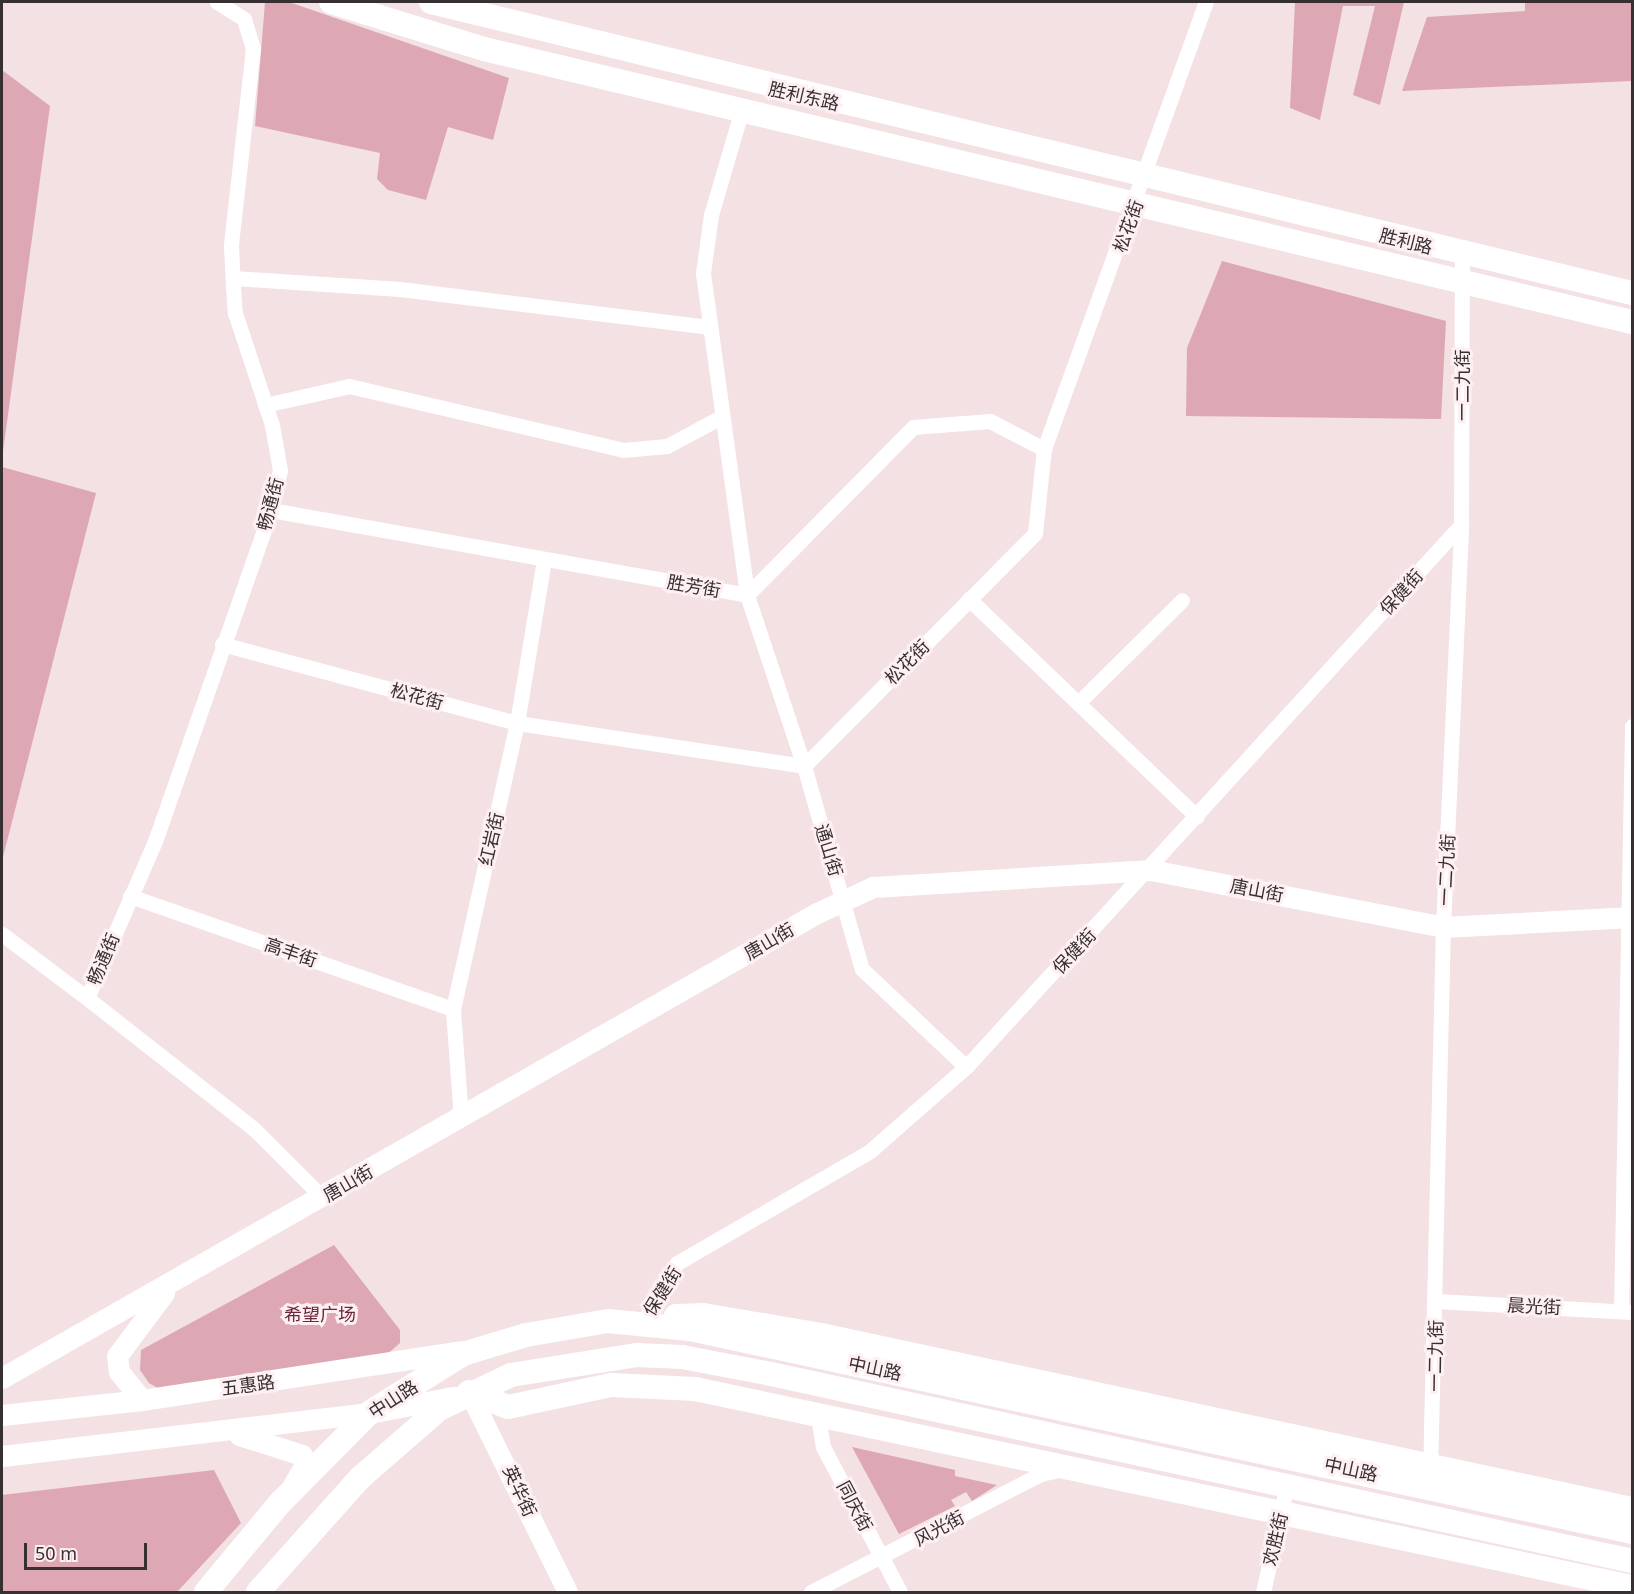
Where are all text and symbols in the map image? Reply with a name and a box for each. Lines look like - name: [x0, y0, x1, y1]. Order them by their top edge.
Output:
- street label: 胜利东路: [766, 77, 842, 115]
- street label: 松花街: [1109, 197, 1147, 255]
- street label: 胜利路: [1377, 224, 1435, 258]
- street label: 一二九街: [1451, 349, 1473, 421]
- street label: 畅通街: [253, 475, 287, 533]
- street label: 保健街: [1375, 565, 1427, 619]
- street label: 胜芳街: [666, 571, 722, 601]
- street label: 松花街: [880, 635, 934, 689]
- street label: 松花街: [388, 679, 446, 713]
- street label: 红岩街: [474, 810, 508, 868]
- street label: 通山街: [811, 821, 847, 879]
- street label: 一二九街: [1433, 833, 1459, 907]
- street label: 唐山街: [1228, 874, 1286, 906]
- street label: 唐山街: [740, 918, 798, 964]
- street label: 保健街: [1048, 924, 1100, 978]
- street label: 畅通街: [83, 930, 123, 988]
- street label: 高丰街: [262, 933, 320, 971]
- street label: 唐山街: [319, 1160, 377, 1206]
- street label: 保健街: [639, 1262, 685, 1320]
- street label: 晨光街: [1506, 1294, 1562, 1318]
- park label: 希望广场: [284, 1303, 356, 1325]
- street label: 一二九街: [1424, 1320, 1446, 1392]
- street label: 中山路: [846, 1352, 904, 1384]
- street label: 五惠路: [220, 1371, 276, 1399]
- street label: 中山路: [364, 1375, 422, 1423]
- street label: 中山路: [1322, 1453, 1380, 1485]
- street label: 英华街: [499, 1462, 541, 1520]
- street label: 同庆街: [833, 1477, 877, 1535]
- street label: 风光街: [910, 1506, 968, 1550]
- street label: 欢胜街: [1258, 1510, 1292, 1568]
- scale bar: [27, 1531, 150, 1569]
- text: 50 m: [35, 1541, 77, 1565]

